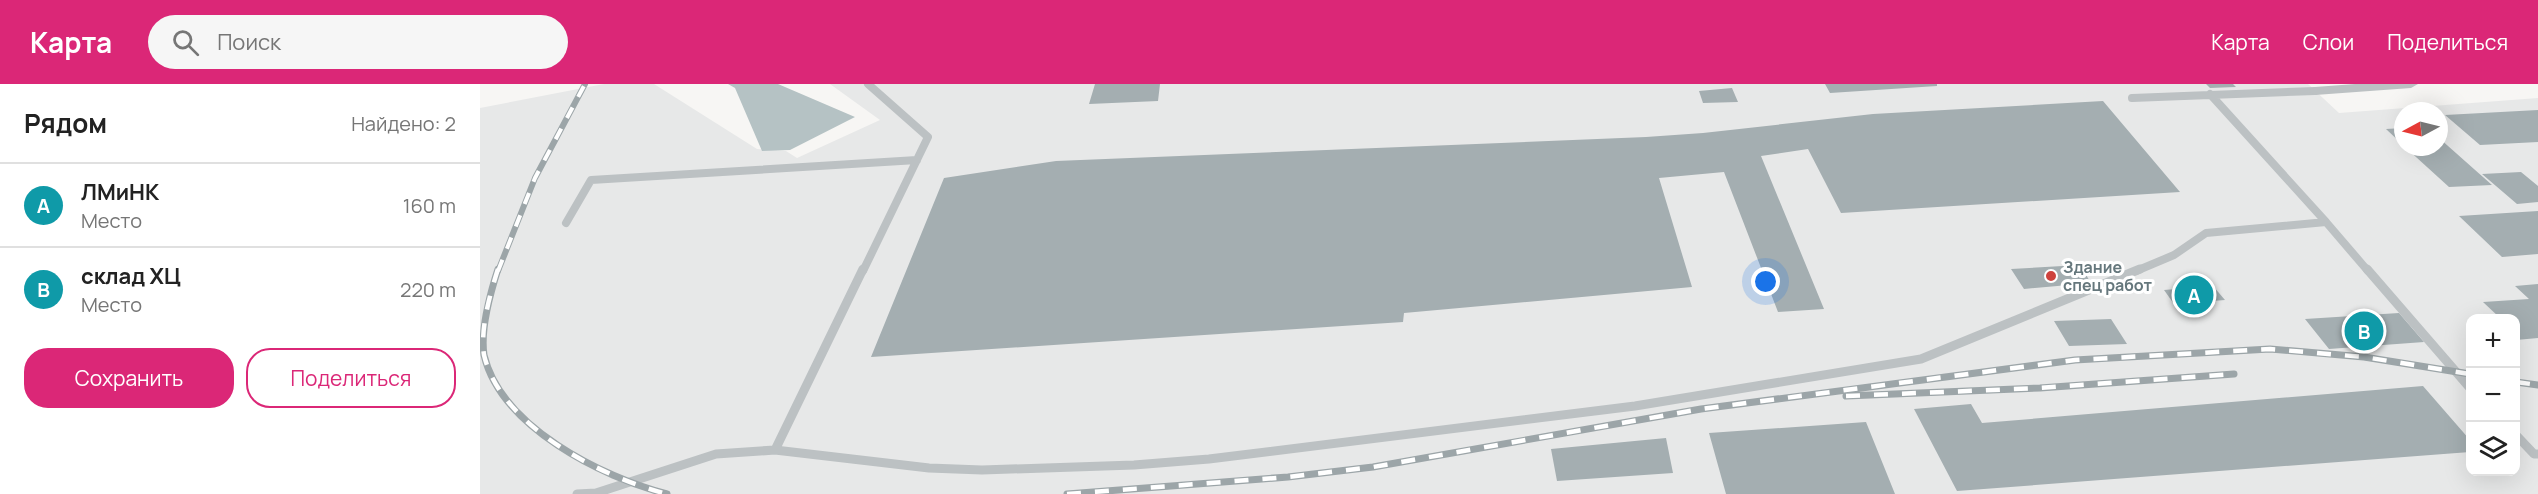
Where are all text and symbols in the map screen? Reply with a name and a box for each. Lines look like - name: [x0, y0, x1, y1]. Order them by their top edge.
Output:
- search box: [148, 15, 568, 69]
- text: Карта: [30, 23, 112, 61]
- icon: search: [169, 26, 202, 59]
- text: Поиск: [217, 27, 281, 57]
- text: Карта: [2211, 28, 2270, 56]
- text: Слои: [2303, 28, 2354, 56]
- text: Поделиться: [2387, 28, 2508, 56]
- north arrow: [2394, 102, 2448, 156]
- text: Рядом: [24, 105, 107, 141]
- text: Найдено: 2: [351, 110, 456, 137]
- text: ЛМиНК: [81, 177, 159, 207]
- text: A: [37, 192, 50, 219]
- text: 160 m: [403, 192, 456, 219]
- text: Место: [81, 207, 142, 234]
- place label: Здание спец работ: [2063, 256, 2153, 296]
- text: склад ХЦ: [81, 261, 181, 291]
- your location: [1751, 267, 1780, 296]
- marker: Здание спец работ: [2044, 269, 2058, 283]
- pin: A: [2174, 272, 2214, 318]
- text: B: [37, 276, 50, 303]
- text: 220 m: [400, 276, 456, 303]
- text: Место: [81, 291, 142, 318]
- pin: B: [2344, 308, 2384, 354]
- map controls: [2466, 314, 2520, 476]
- button: +: [2466, 314, 2520, 368]
- button: Сохранить: [24, 348, 234, 408]
- button: Поделиться: [246, 348, 456, 408]
- button: −: [2466, 368, 2520, 422]
- button: layers: [2466, 422, 2520, 476]

